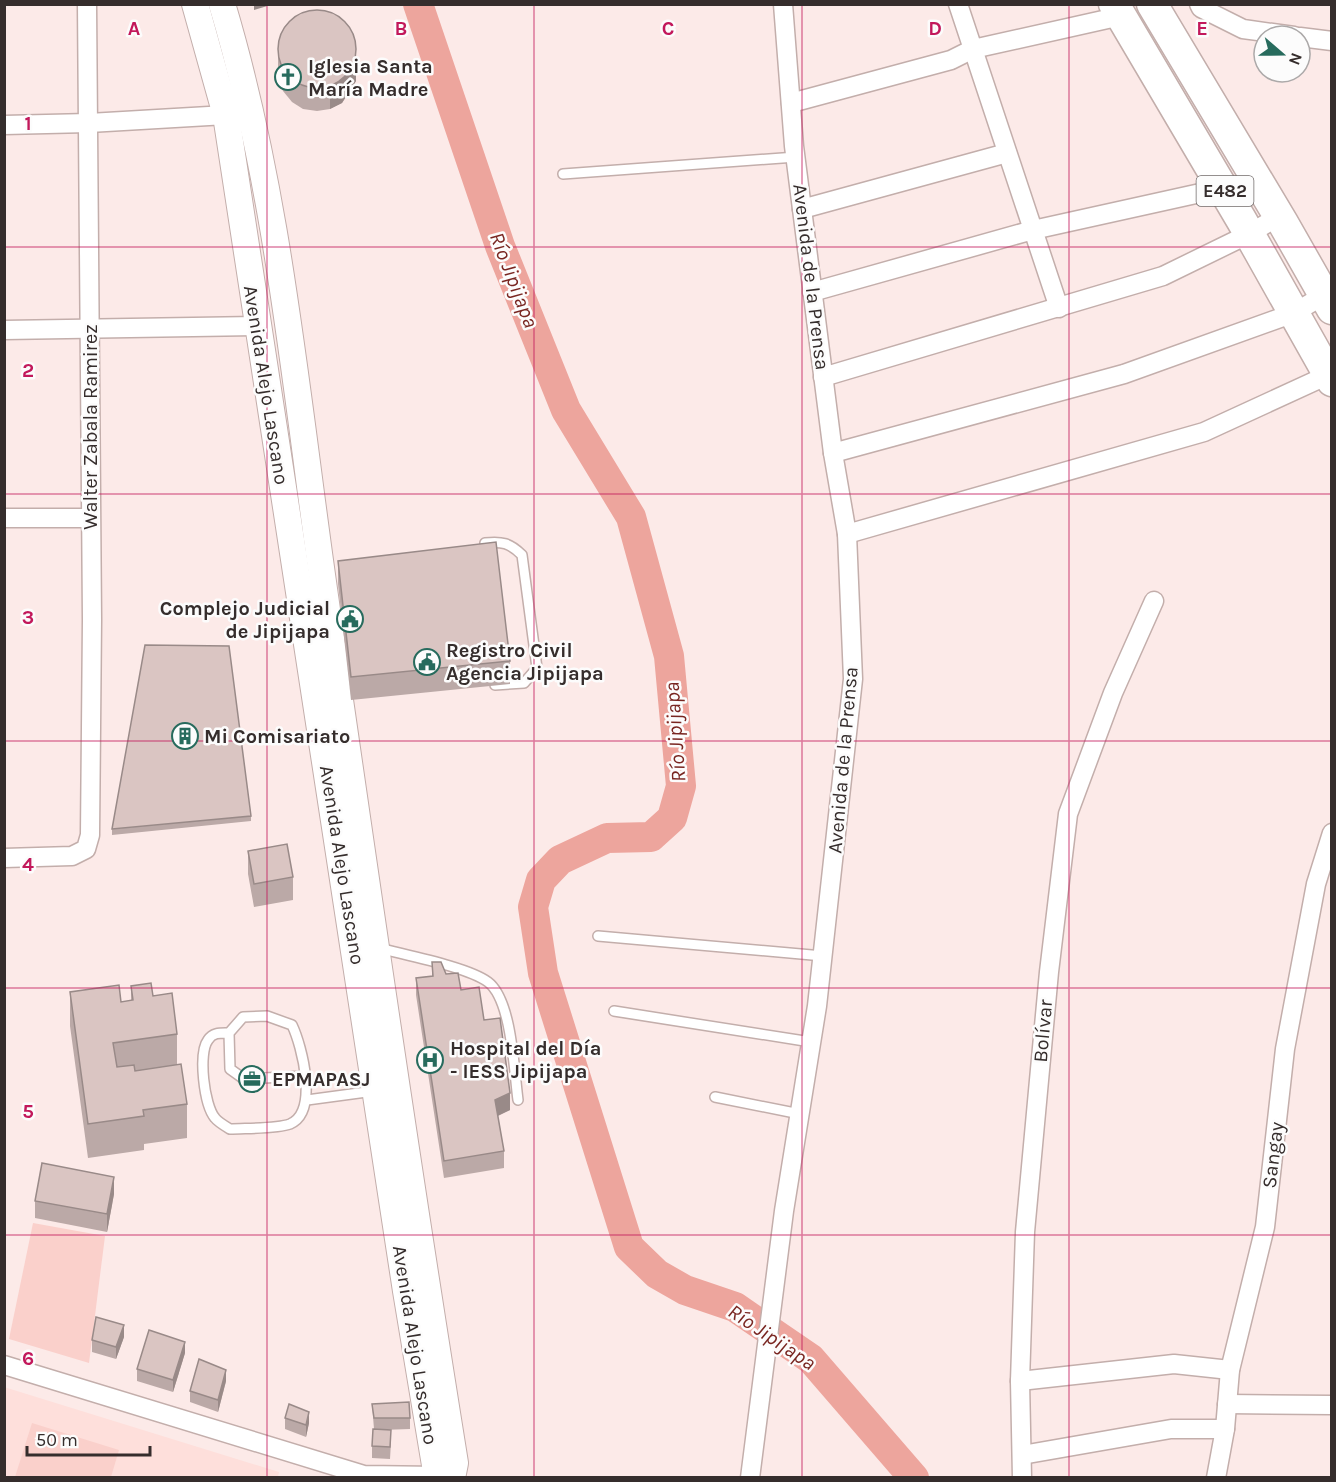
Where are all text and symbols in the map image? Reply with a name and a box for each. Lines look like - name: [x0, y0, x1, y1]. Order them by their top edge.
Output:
- text: A: [128, 17, 141, 40]
- text: B: [395, 17, 407, 40]
- text: C: [662, 17, 674, 40]
- text: D: [928, 17, 942, 40]
- text: E: [1196, 17, 1208, 40]
- north arrow: [1252, 24, 1312, 84]
- text: N: [1285, 50, 1307, 68]
- place label: Iglesia Santa María Madre: [308, 55, 433, 101]
- church icon: Iglesia Santa María Madre: [273, 62, 303, 92]
- text: 1: [24, 112, 32, 135]
- road number: E482: [1196, 176, 1254, 206]
- street label: Avenida de la Prensa: [788, 183, 834, 371]
- water label: Río Jipijapa: [485, 229, 543, 331]
- street label: Avenida Alejo Lascano: [239, 284, 293, 486]
- street label: Walter Zabala Ramirez: [79, 324, 102, 530]
- text: 2: [22, 359, 34, 382]
- place label: Complejo Judicial de Jipijapa: [160, 597, 330, 643]
- public building icon: Complejo Judicial de Jipijapa: [335, 604, 365, 634]
- text: 3: [22, 606, 34, 629]
- place label: Registro Civil Agencia Jipijapa: [446, 639, 604, 685]
- public building icon: Registro Civil Agencia Jipijapa: [412, 647, 442, 677]
- street label: Avenida de la Prensa: [823, 666, 863, 854]
- water label: Río Jipijapa: [660, 681, 690, 783]
- building icon: Mi Comisariato: [170, 721, 200, 751]
- place label: Mi Comisariato: [204, 725, 350, 748]
- street label: Avenida Alejo Lascano: [315, 764, 369, 966]
- text: 4: [22, 853, 34, 876]
- street label: Bolívar: [1029, 998, 1057, 1063]
- place label: Hospital del Día - IESS Jipijapa: [450, 1037, 602, 1083]
- hospital icon: Hospital del Día - IESS Jipijapa: [415, 1045, 445, 1075]
- office icon: EPMAPASJ: [237, 1064, 267, 1094]
- place label: EPMAPASJ: [272, 1068, 370, 1091]
- text: 5: [22, 1100, 34, 1123]
- street label: Sangay: [1258, 1120, 1288, 1190]
- street label: Avenida Alejo Lascano: [388, 1244, 442, 1446]
- water label: Río Jipijapa: [724, 1299, 820, 1375]
- text: 6: [22, 1347, 34, 1370]
- scale bar: [27, 1419, 150, 1457]
- text: 50 m: [36, 1429, 78, 1451]

